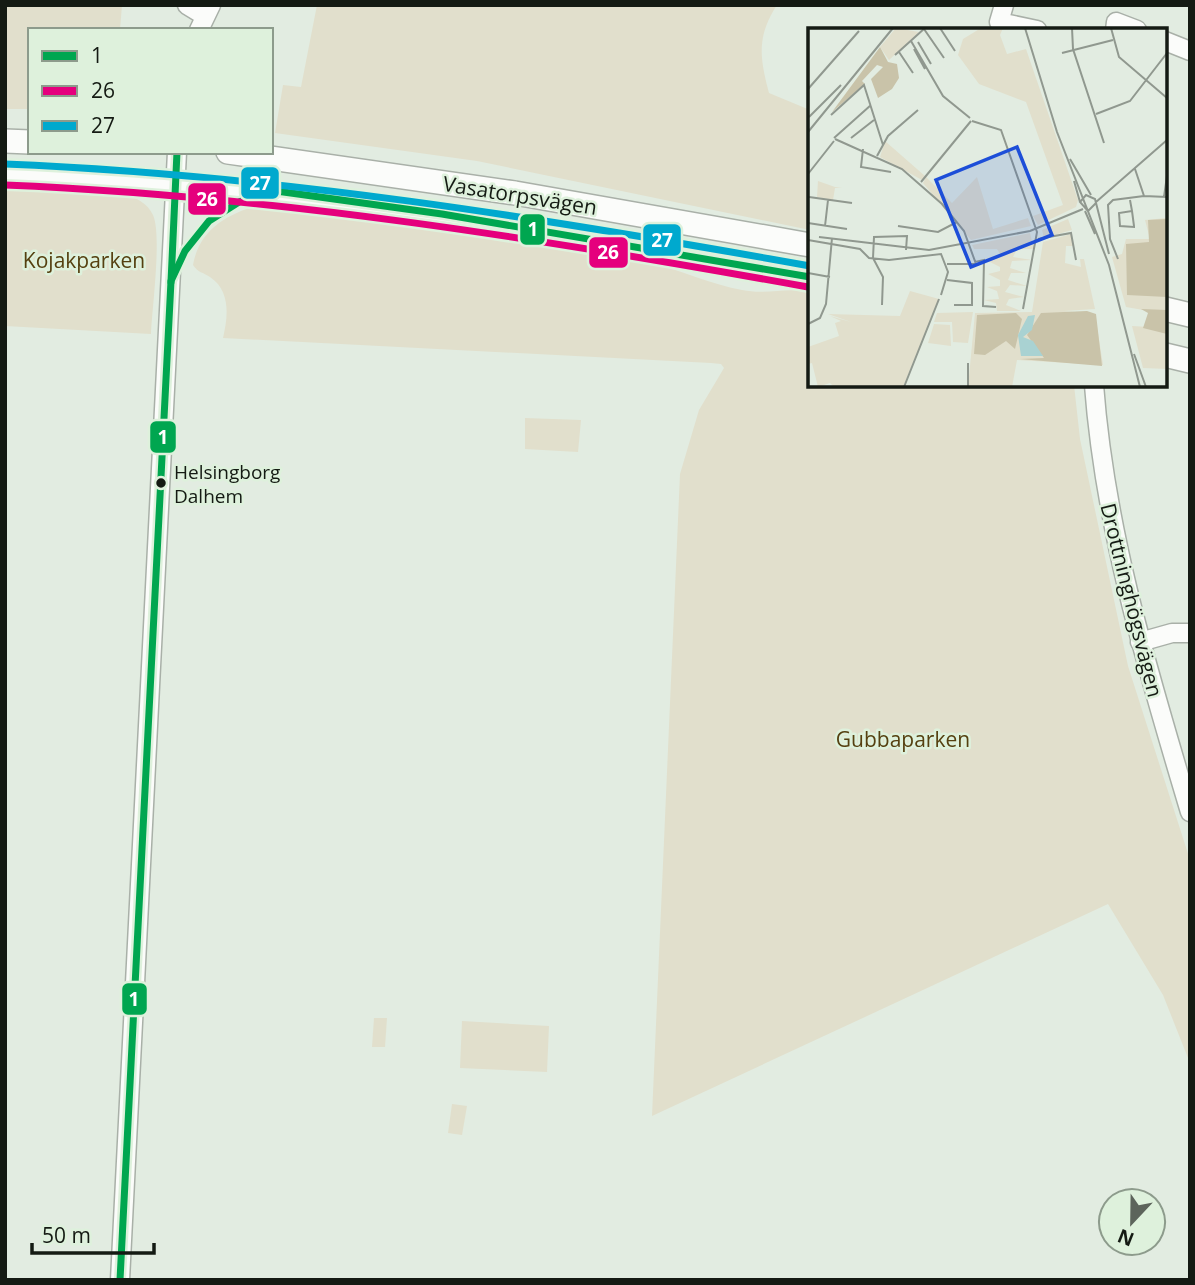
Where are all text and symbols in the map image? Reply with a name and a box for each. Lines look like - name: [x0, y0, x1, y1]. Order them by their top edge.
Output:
- legend: [28, 28, 273, 154]
- inset map: [808, 28, 1167, 387]
- text: 1: [91, 41, 103, 69]
- text: 26: [91, 76, 115, 104]
- text: 27: [91, 111, 115, 139]
- line badge: 27: [240, 166, 280, 200]
- street label: Vasatorpsvägen: [441, 169, 599, 221]
- text: 27: [249, 170, 271, 196]
- line badge: 26: [187, 182, 227, 216]
- text: 26: [196, 186, 218, 212]
- line badge: 1: [519, 213, 546, 246]
- text: 1: [528, 216, 538, 242]
- line badge: 27: [642, 223, 682, 257]
- text: 27: [651, 227, 673, 253]
- line badge: 26: [588, 236, 629, 269]
- text: 26: [597, 239, 619, 265]
- park label: Kojakparken: [23, 246, 145, 274]
- line badge: 1: [149, 420, 177, 454]
- text: 1: [158, 424, 168, 450]
- place label: Helsingborg Dalhem: [174, 459, 280, 509]
- marker: Helsingborg Dalhem: [154, 476, 168, 490]
- street label: Drottninghögsvägen: [1094, 500, 1170, 700]
- park label: Gubbaparken: [836, 725, 970, 753]
- line badge: 1: [121, 982, 148, 1016]
- text: 1: [129, 986, 139, 1012]
- north arrow: [1097, 1187, 1167, 1257]
- scale bar: [32, 1212, 154, 1256]
- text: 50 m: [42, 1221, 91, 1249]
- text: N: [1114, 1223, 1138, 1253]

